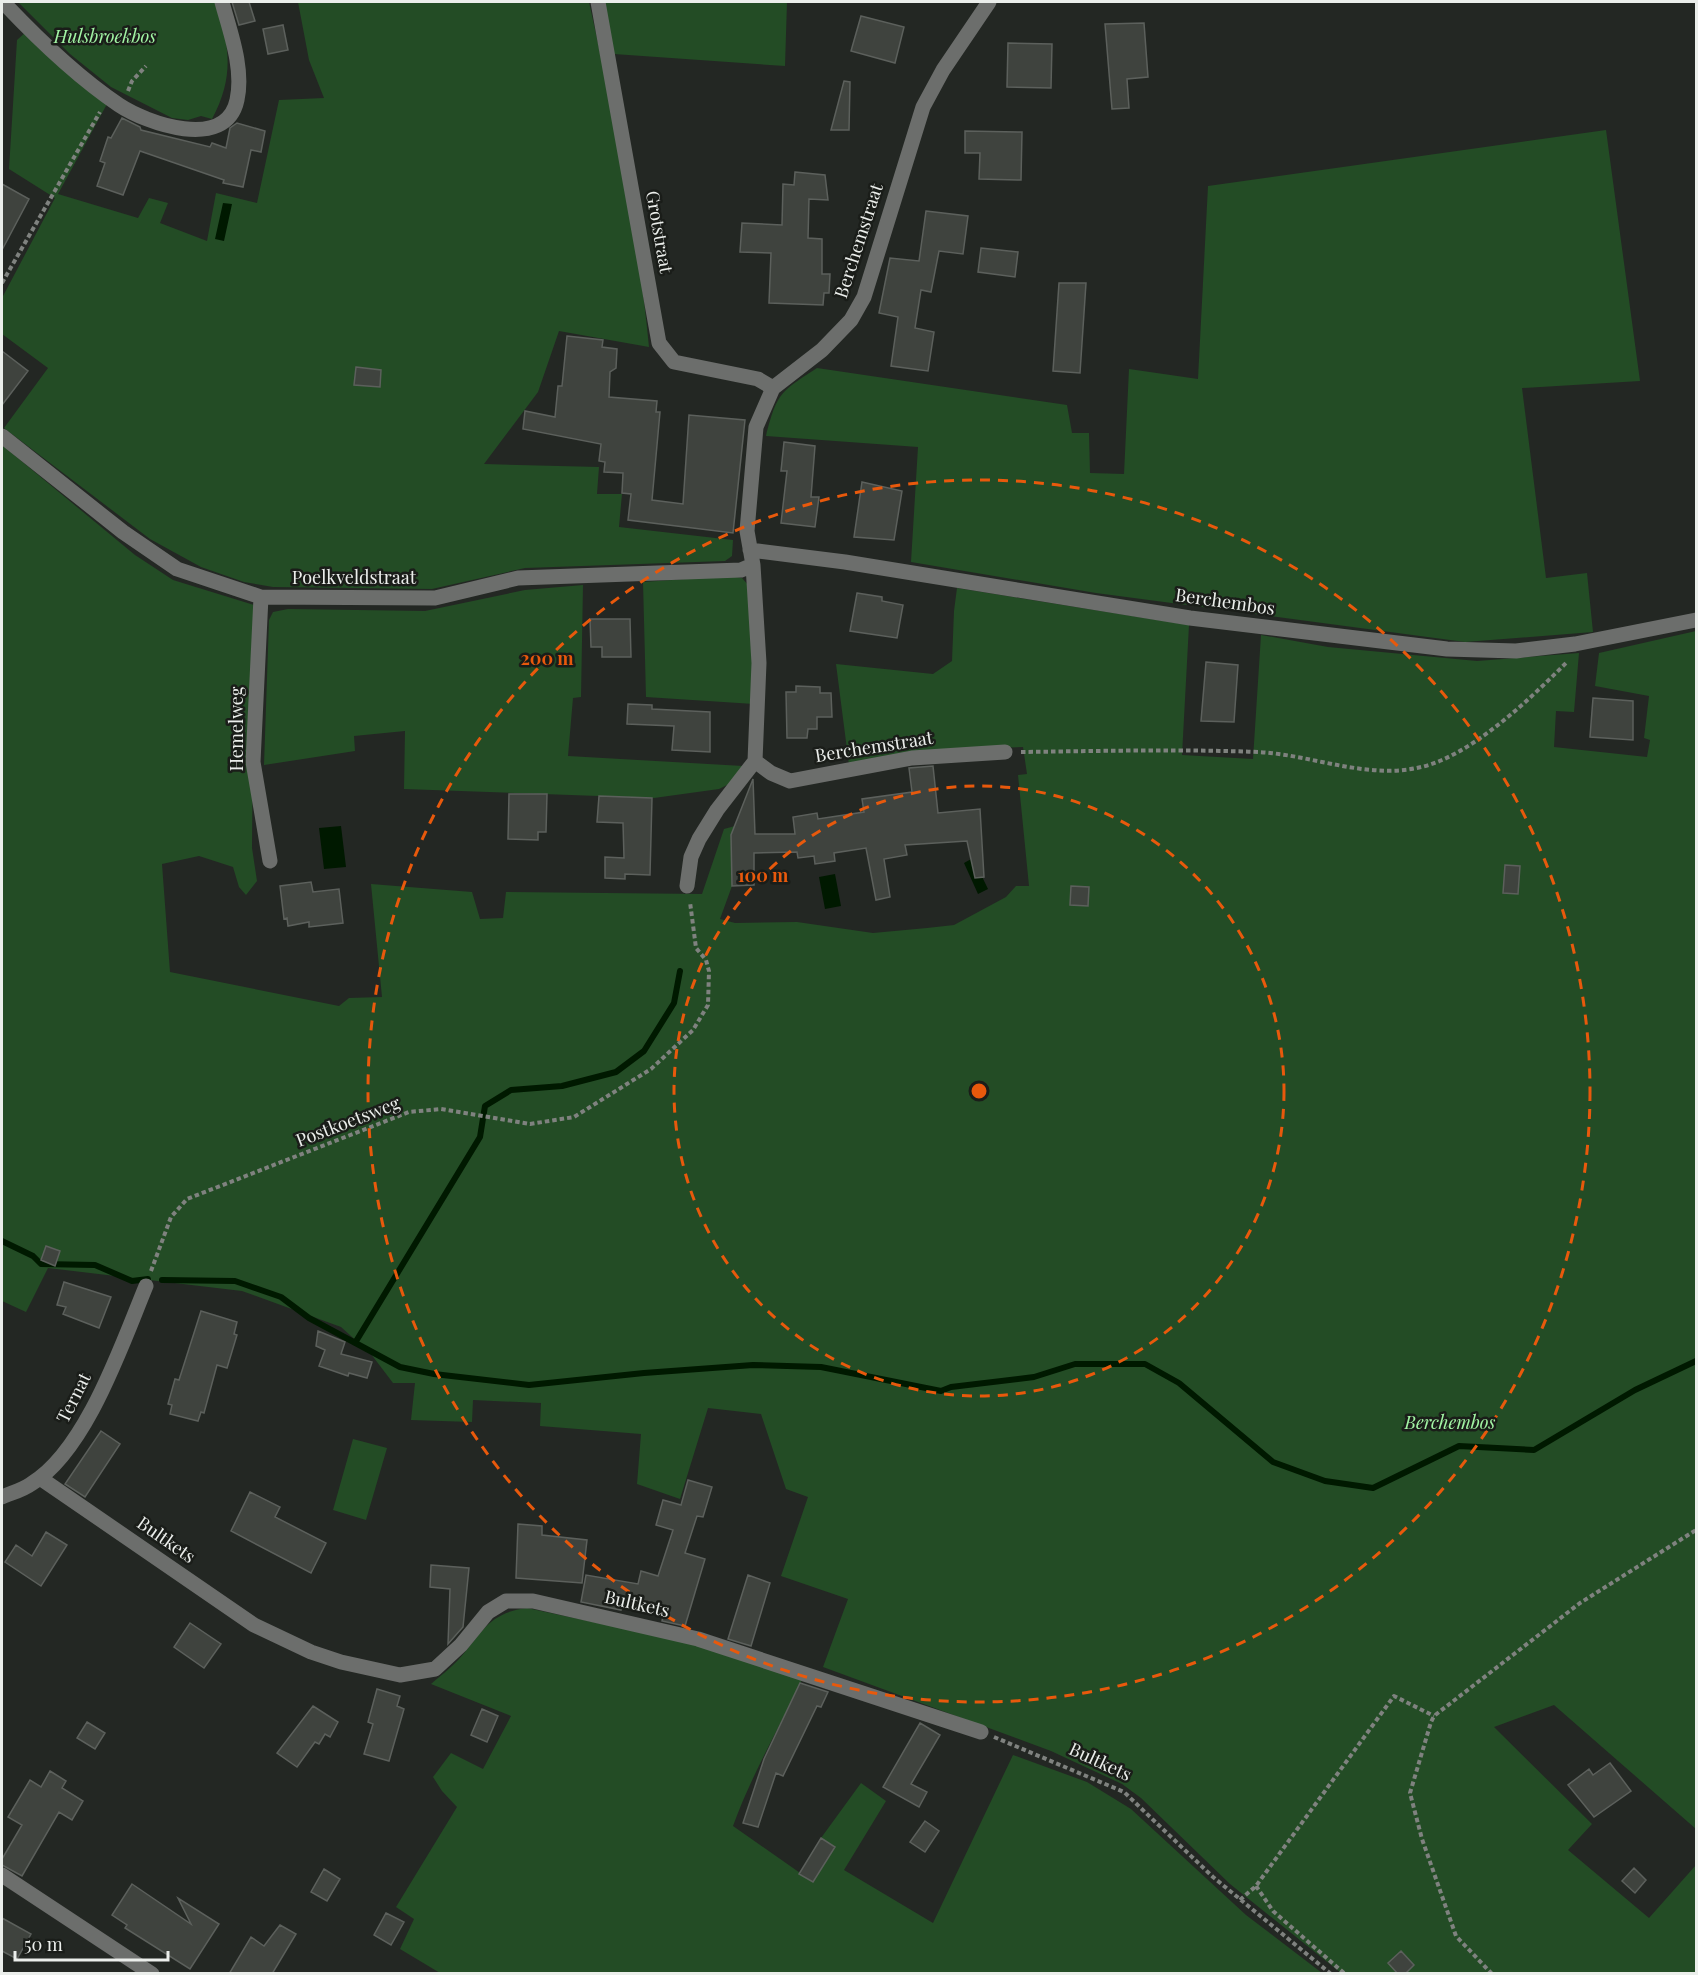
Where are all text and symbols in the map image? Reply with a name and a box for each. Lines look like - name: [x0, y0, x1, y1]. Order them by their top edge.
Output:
- park label: Hulsbroekbos: [53, 24, 156, 48]
- street label: Berchemstraat: [828, 180, 888, 301]
- street label: Grotstraat: [641, 189, 679, 276]
- street label: Poelkveldstraat: [292, 565, 417, 589]
- street label: Berchembos: [1174, 582, 1277, 620]
- text: 200 m: [520, 646, 574, 670]
- street label: Hemelweg: [224, 686, 248, 771]
- street label: Berchemstraat: [813, 725, 935, 767]
- text: 100 m: [738, 863, 789, 887]
- centre of rings: [969, 1081, 989, 1101]
- street label: Postkoetsweg: [292, 1090, 404, 1152]
- street label: Ternat: [50, 1368, 96, 1427]
- park label: Berchembos: [1404, 1410, 1496, 1434]
- street label: Bultkets: [133, 1510, 201, 1568]
- street label: Bultkets: [602, 1584, 672, 1622]
- street label: Bultkets: [1065, 1736, 1135, 1786]
- scale bar: [15, 1924, 168, 1962]
- text: 50 m: [24, 1932, 63, 1956]

